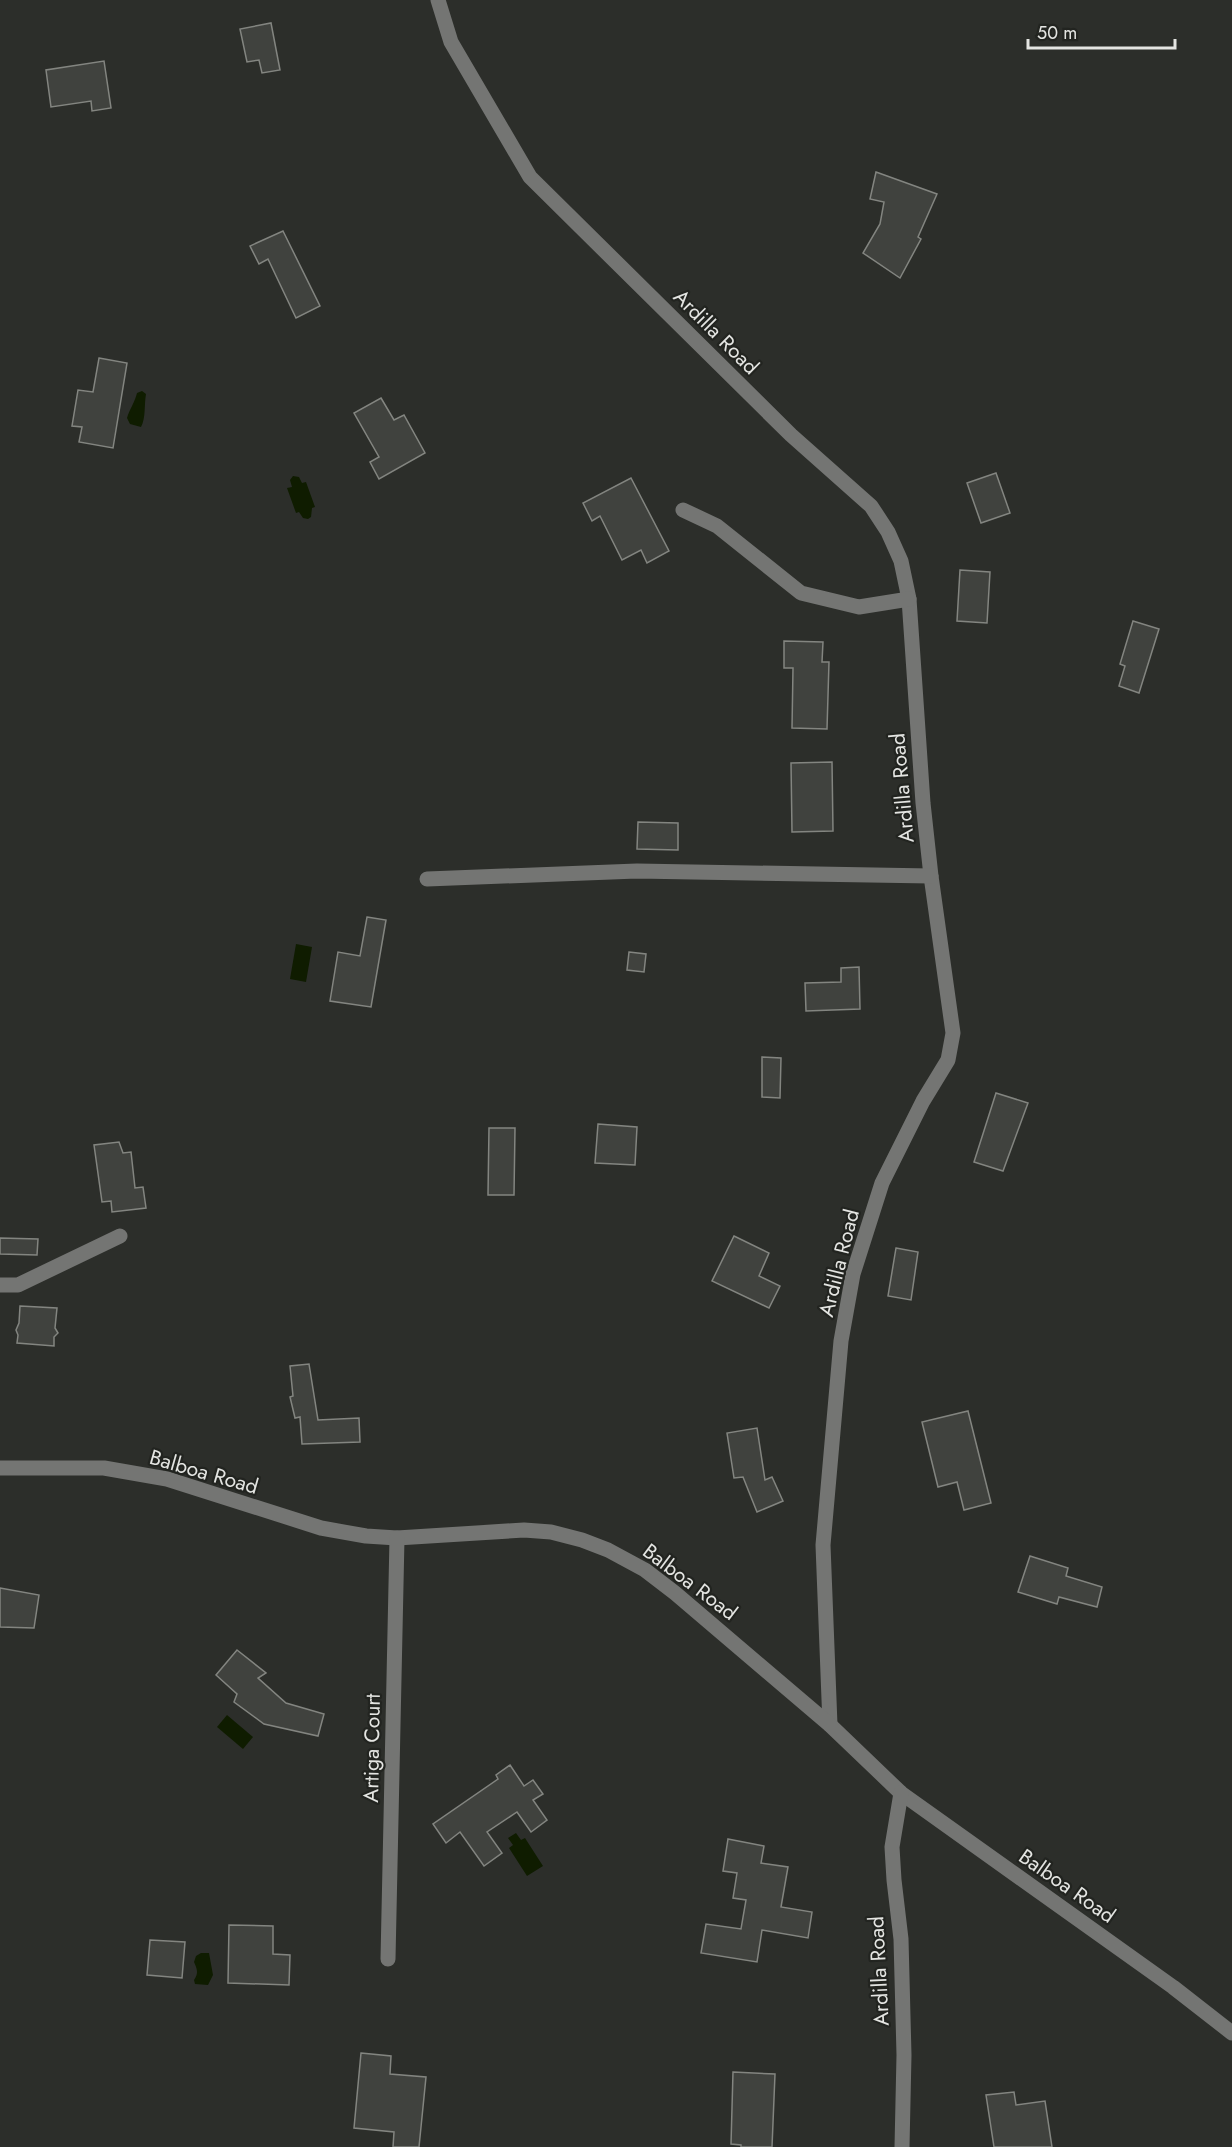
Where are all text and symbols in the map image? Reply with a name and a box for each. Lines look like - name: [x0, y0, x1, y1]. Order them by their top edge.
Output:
- scale bar: [1028, 12, 1175, 50]
- text: 50 m: [1037, 20, 1077, 46]
- street label: Ardilla Road: [667, 283, 765, 381]
- street label: Ardilla Road: [882, 732, 922, 844]
- street label: Ardilla Road: [811, 1206, 867, 1320]
- street label: Balboa Road: [146, 1442, 262, 1502]
- street label: Balboa Road: [636, 1536, 744, 1628]
- street label: Artiga Court: [356, 1693, 388, 1803]
- street label: Balboa Road: [1013, 1842, 1121, 1930]
- street label: Ardilla Road: [861, 1915, 897, 2027]

